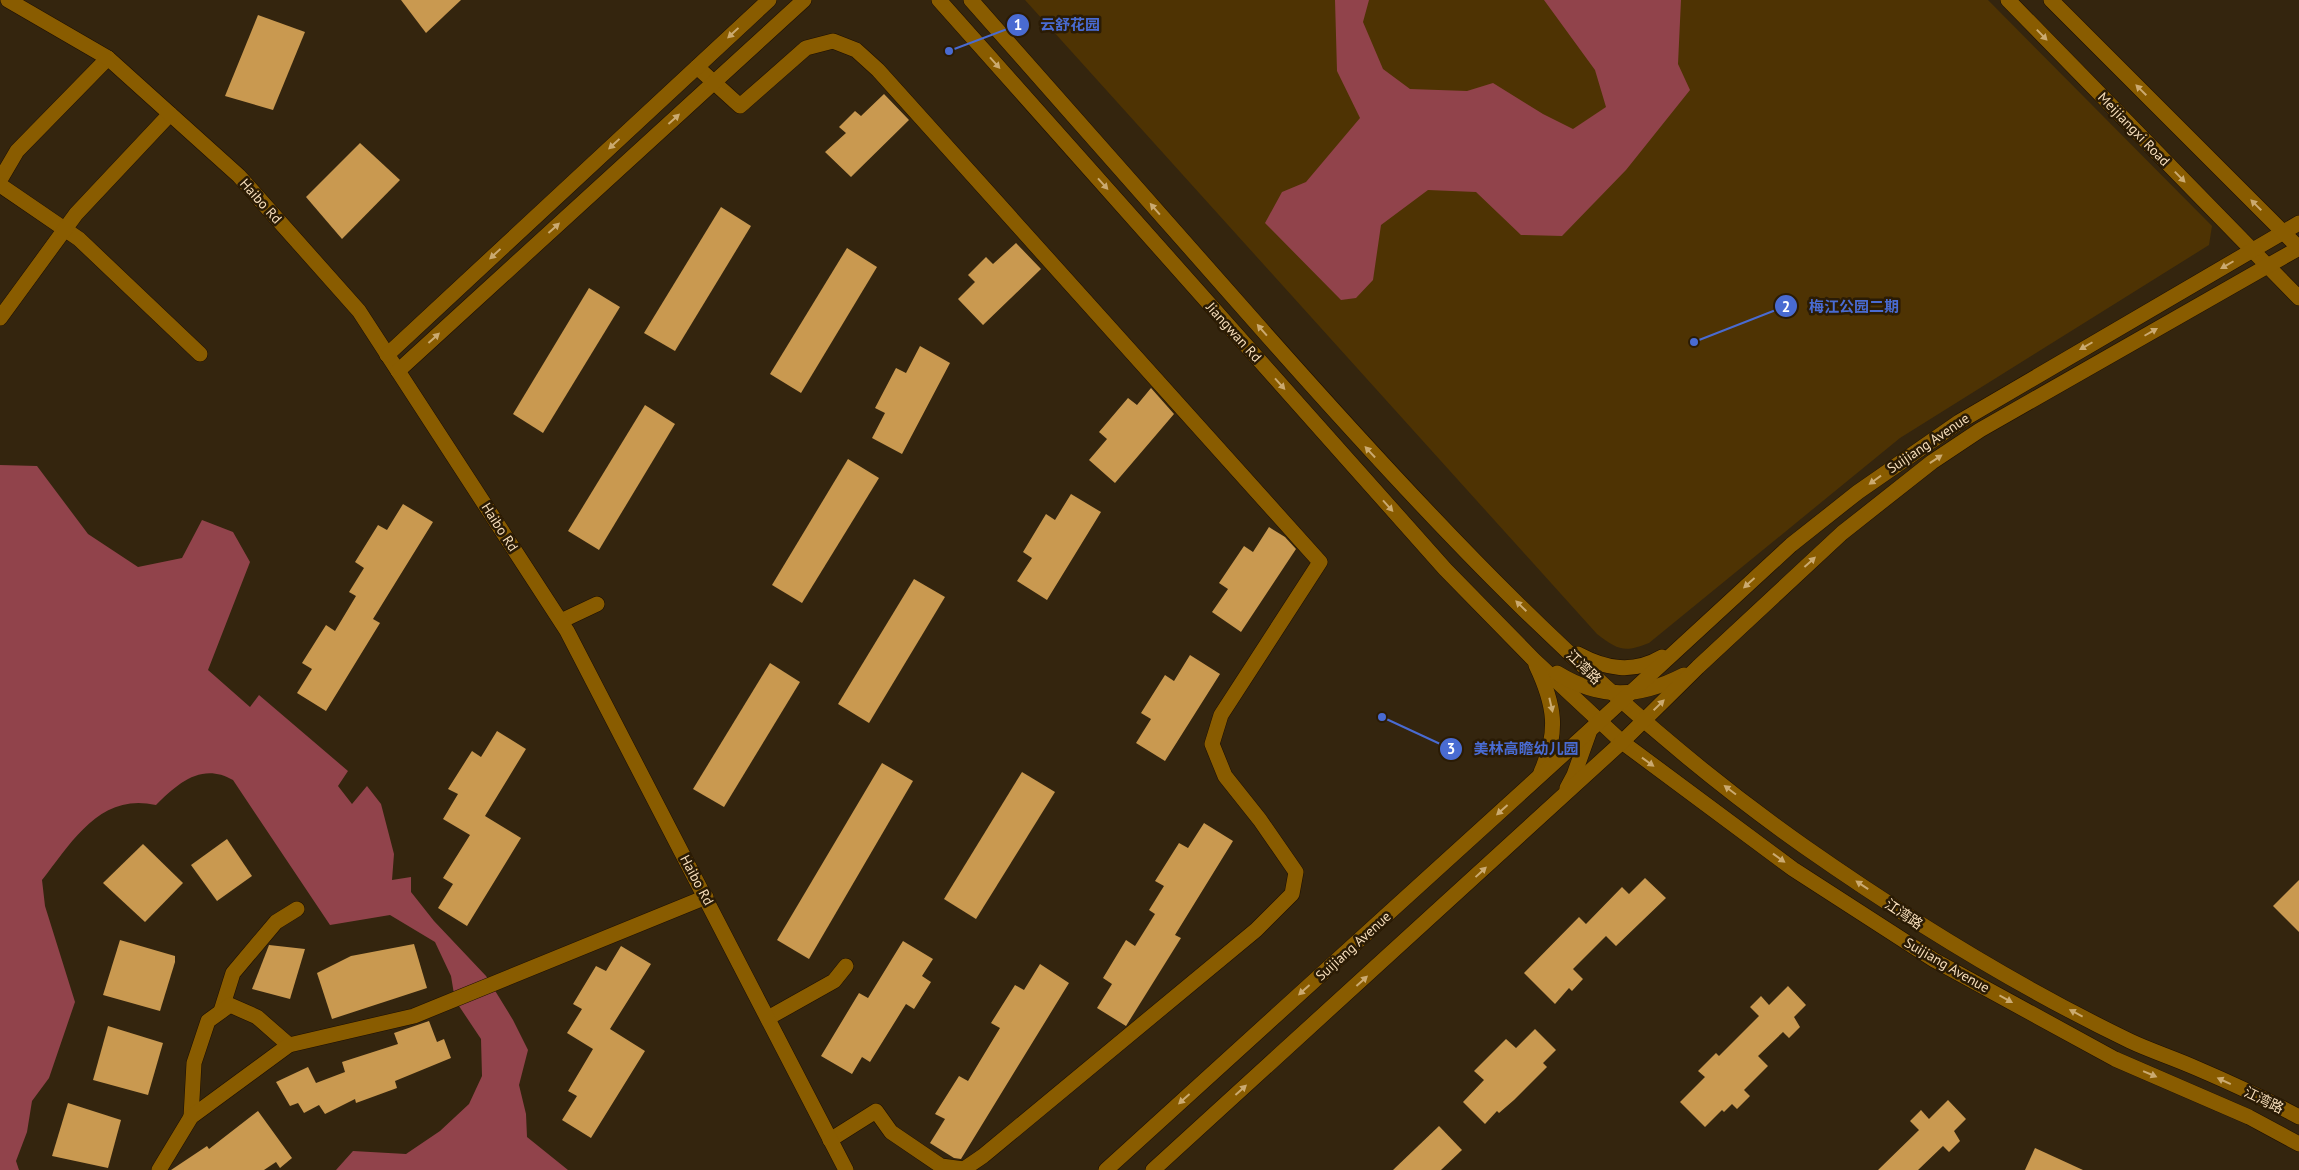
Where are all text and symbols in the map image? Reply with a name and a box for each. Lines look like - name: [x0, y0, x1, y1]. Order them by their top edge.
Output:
- callout: 云舒花园: [1005, 10, 1110, 40]
- text: 1: [1014, 15, 1022, 34]
- text: 云舒花园: [1040, 15, 1100, 34]
- one-way arrow: [728, 27, 740, 39]
- one-way arrow: [2036, 29, 2048, 41]
- one-way arrow: [989, 56, 1001, 68]
- one-way arrow: [2135, 84, 2147, 96]
- street label: Meijiangxi Road: [2094, 88, 2174, 170]
- one-way arrow: [668, 113, 680, 125]
- one-way arrow: [609, 138, 621, 150]
- one-way arrow: [2174, 170, 2186, 182]
- street label: Haibo Rd: [236, 175, 286, 227]
- one-way arrow: [1097, 178, 1109, 190]
- one-way arrow: [2250, 199, 2262, 211]
- one-way arrow: [1149, 203, 1161, 215]
- one-way arrow: [548, 222, 560, 234]
- one-way arrow: [490, 248, 502, 260]
- one-way arrow: [2219, 261, 2234, 269]
- callout: 梅江公园二期: [1774, 291, 1909, 321]
- text: 2: [1782, 297, 1790, 316]
- text: 梅江公园二期: [1809, 297, 1899, 316]
- street label: Jiangwan Rd: [1202, 298, 1266, 366]
- one-way arrow: [1257, 324, 1268, 337]
- one-way arrow: [2144, 328, 2159, 336]
- one-way arrow: [428, 332, 440, 344]
- one-way arrow: [2080, 342, 2093, 351]
- one-way arrow: [1275, 378, 1286, 391]
- street label: Suijiang Avenue: [1883, 409, 1973, 477]
- one-way arrow: [1364, 446, 1376, 458]
- one-way arrow: [1929, 454, 1943, 464]
- one-way arrow: [1868, 475, 1882, 485]
- street label: Haibo Rd: [478, 499, 522, 555]
- one-way arrow: [1382, 499, 1394, 511]
- one-way arrow: [1804, 556, 1817, 567]
- one-way arrow: [1744, 577, 1756, 589]
- one-way arrow: [1515, 600, 1527, 612]
- street label: 江湾路: [1563, 646, 1605, 688]
- one-way arrow: [1547, 698, 1555, 714]
- one-way arrow: [1653, 699, 1665, 711]
- callout: 美林高瞻幼儿园: [1439, 734, 1589, 764]
- text: 3: [1447, 739, 1455, 758]
- text: 美林高瞻幼儿园: [1473, 739, 1579, 758]
- one-way arrow: [1641, 757, 1655, 767]
- one-way arrow: [1723, 785, 1737, 795]
- one-way arrow: [1497, 804, 1509, 816]
- street label: Haibo Rd: [676, 852, 718, 908]
- one-way arrow: [1772, 853, 1786, 863]
- one-way arrow: [1475, 866, 1487, 878]
- one-way arrow: [1855, 880, 1868, 890]
- street label: 江湾路: [1882, 895, 1926, 933]
- street label: Suijiang Avenue: [1312, 907, 1394, 985]
- street label: Suijiang Avenue: [1901, 933, 1993, 997]
- one-way arrow: [1355, 975, 1367, 987]
- one-way arrow: [1299, 984, 1311, 996]
- one-way arrow: [1999, 995, 2013, 1003]
- one-way arrow: [2069, 1009, 2084, 1017]
- one-way arrow: [2143, 1070, 2157, 1078]
- one-way arrow: [2217, 1076, 2231, 1084]
- street label: 江湾路: [2241, 1083, 2287, 1117]
- one-way arrow: [1235, 1084, 1247, 1096]
- one-way arrow: [1179, 1093, 1191, 1105]

